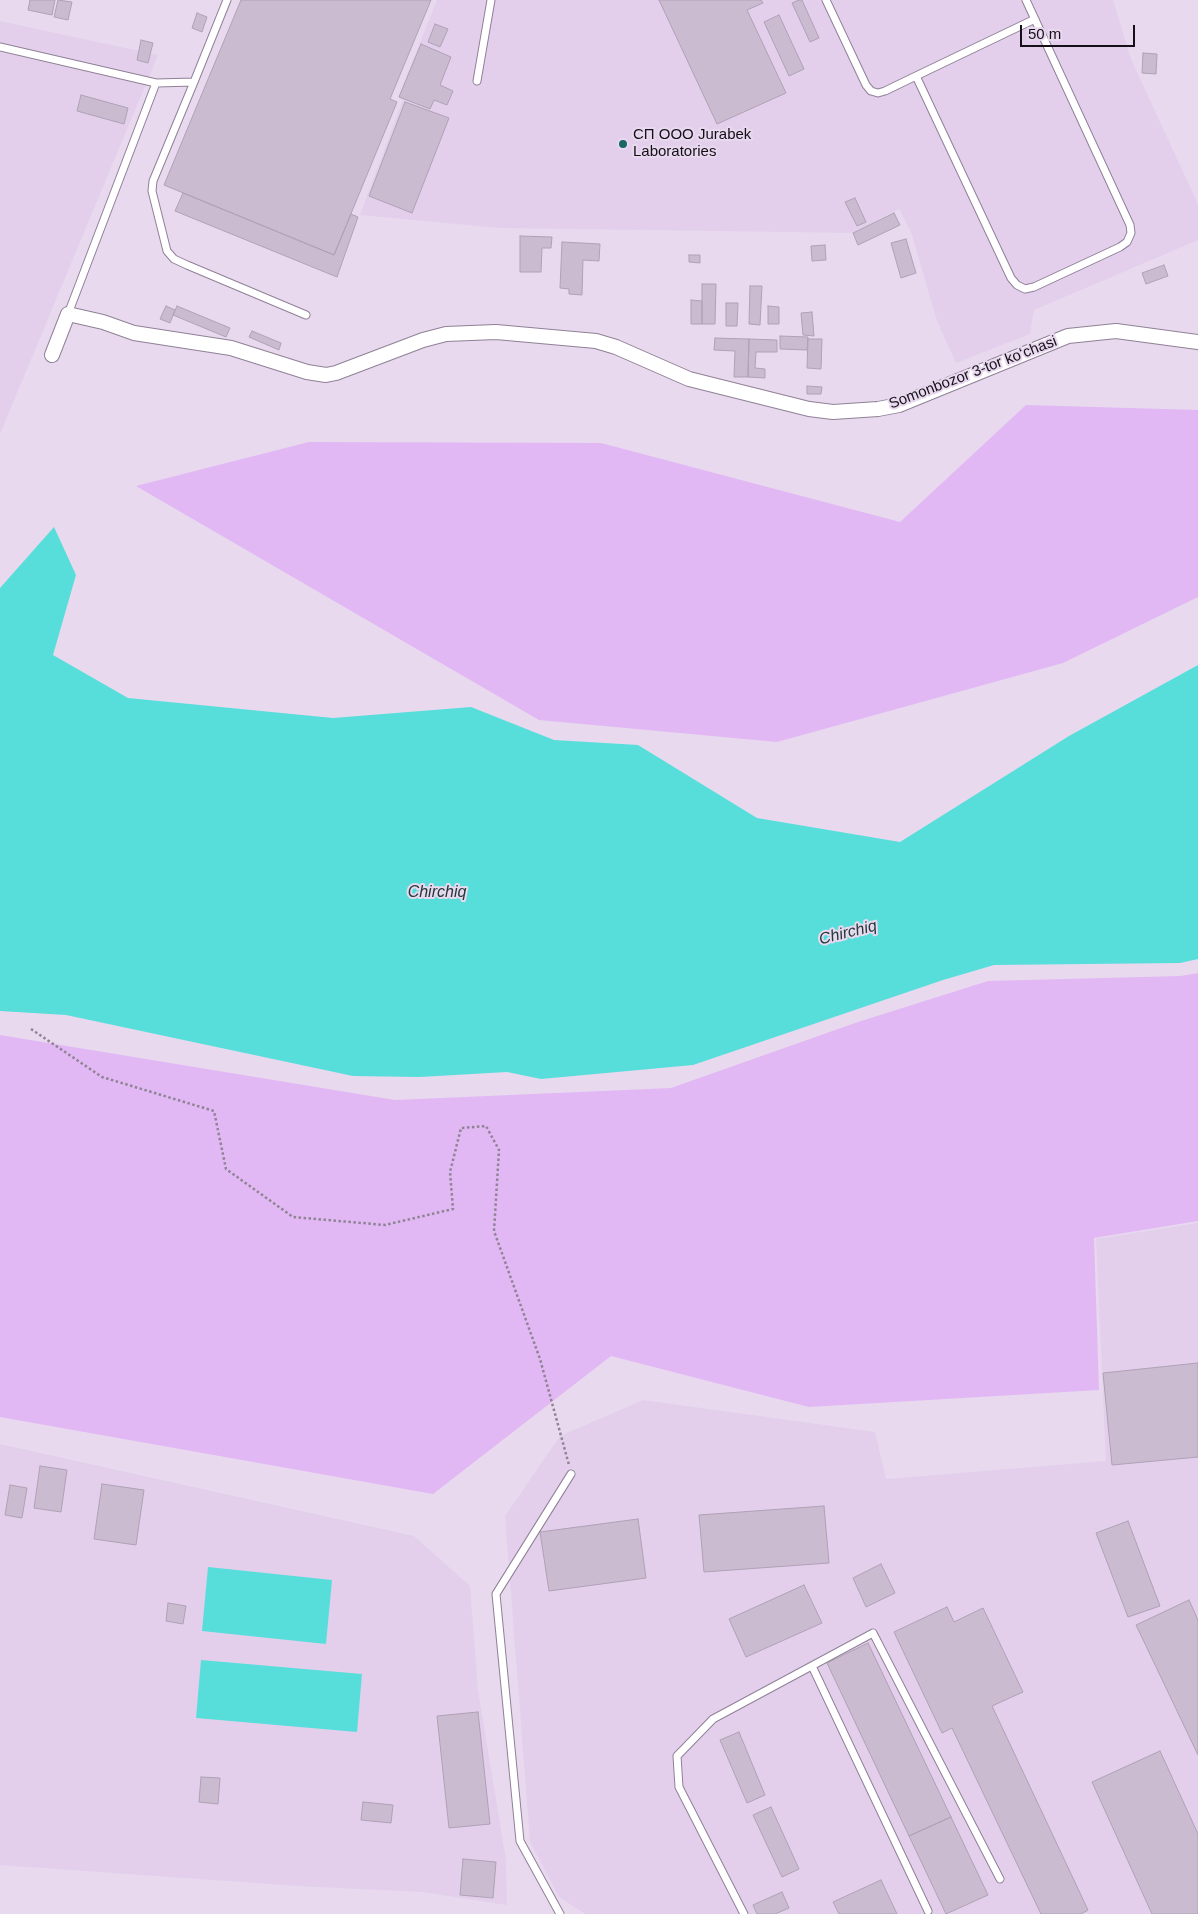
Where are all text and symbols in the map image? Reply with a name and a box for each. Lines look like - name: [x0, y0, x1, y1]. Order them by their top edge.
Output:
- scale bar: [1023, 15, 1138, 47]
- text: 50 m: [1028, 25, 1061, 42]
- place label: СП ООО Jurabek Laboratories: [633, 126, 751, 161]
- marker: СП ООО Jurabek Laboratories: [617, 138, 629, 150]
- street label: Somonbozor 3-tor koʻchasi: [886, 333, 1060, 413]
- water label: Chirchiq: [408, 883, 466, 903]
- water label: Chirchiq: [817, 917, 879, 949]

